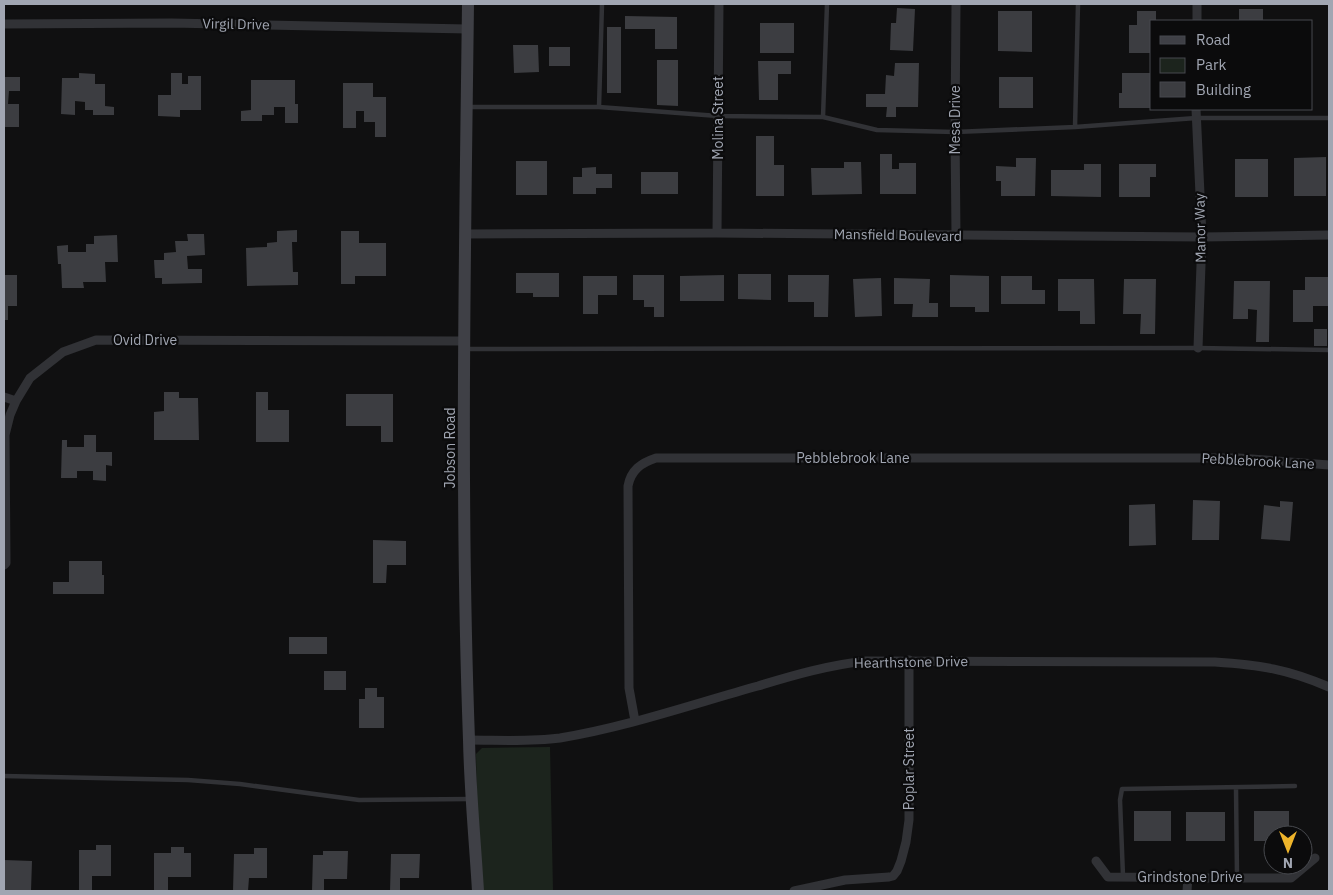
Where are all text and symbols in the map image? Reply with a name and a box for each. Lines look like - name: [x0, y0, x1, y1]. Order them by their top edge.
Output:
- street label: Virgil Drive: [202, 14, 270, 34]
- legend: [1150, 20, 1313, 110]
- text: Road: [1196, 30, 1231, 49]
- text: Park: [1196, 55, 1226, 74]
- street label: Molina Street: [709, 76, 727, 160]
- text: Building: [1196, 80, 1251, 99]
- street label: Mesa Drive: [946, 85, 964, 155]
- street label: Manor Way: [1190, 193, 1210, 263]
- street label: Mansfield Boulevard: [834, 225, 962, 245]
- street label: Ovid Drive: [113, 331, 177, 349]
- street label: Jobson Road: [441, 407, 459, 489]
- street label: Pebblebrook Lane: [796, 449, 910, 467]
- street label: Pebblebrook Lane: [1201, 449, 1315, 473]
- street label: Hearthstone Drive: [854, 652, 968, 672]
- street label: Poplar Street: [900, 728, 918, 810]
- north arrow: [1263, 825, 1313, 875]
- text: N: [1283, 854, 1293, 872]
- street label: Grindstone Drive: [1137, 868, 1243, 886]

